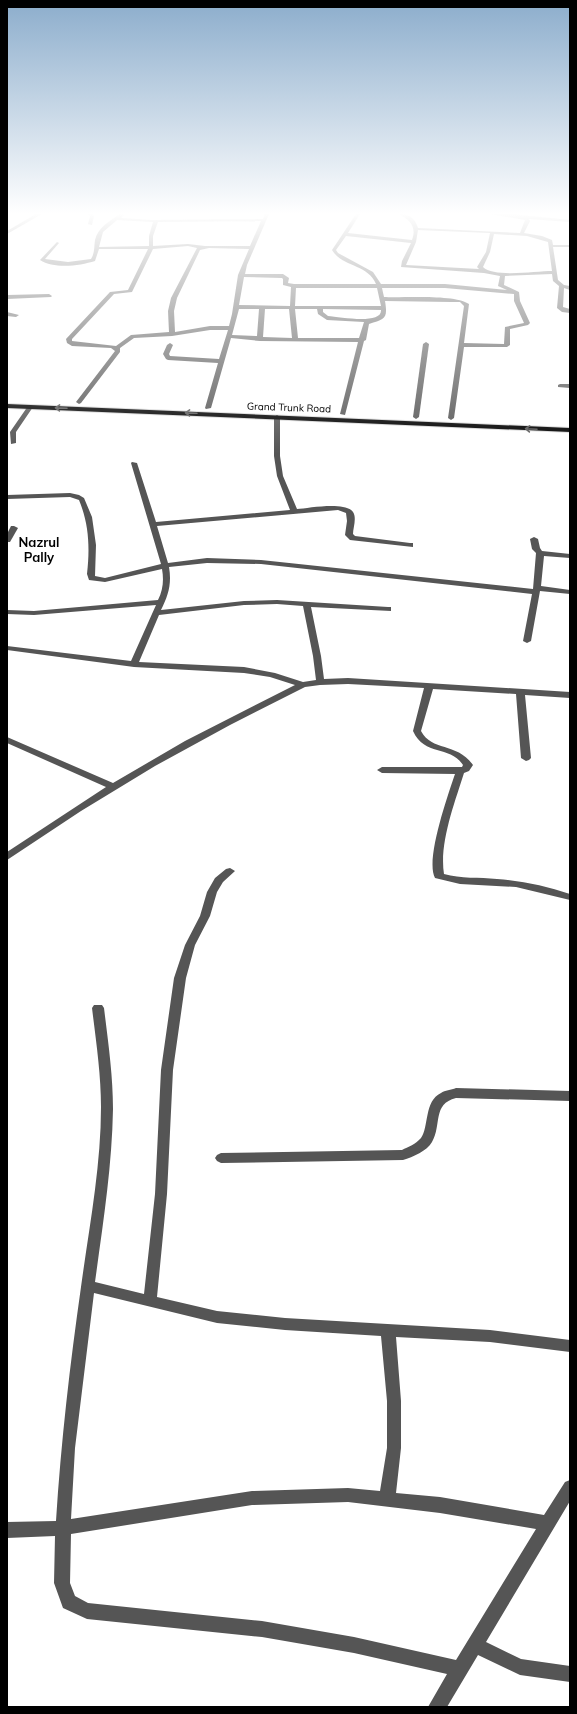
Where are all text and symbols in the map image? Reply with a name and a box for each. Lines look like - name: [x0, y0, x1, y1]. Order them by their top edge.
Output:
- street label: Grand Trunk Road: [247, 400, 331, 415]
- one-way arrow: [55, 404, 68, 412]
- one-way arrow: [185, 410, 198, 417]
- one-way arrow: [525, 425, 538, 432]
- district label: Nazrul Pally: [19, 534, 59, 566]

